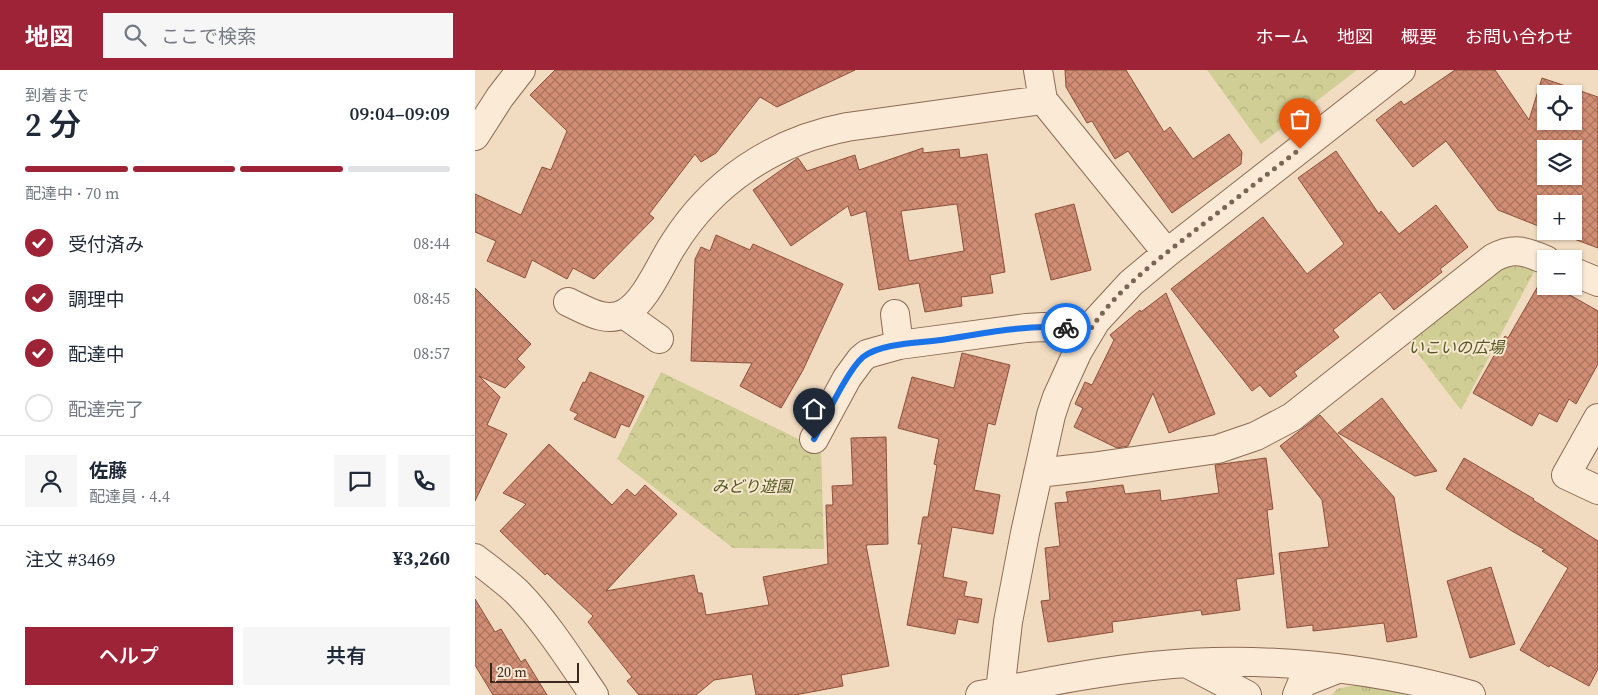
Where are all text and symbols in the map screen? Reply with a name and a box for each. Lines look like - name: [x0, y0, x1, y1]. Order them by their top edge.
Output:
- search box: [103, 13, 453, 58]
- text: 地図: [25, 20, 73, 53]
- icon: search: [121, 21, 149, 49]
- text: ここで検索: [161, 23, 256, 49]
- text: ホーム: [1256, 24, 1309, 49]
- text: 地図: [1337, 24, 1373, 49]
- text: 概要: [1401, 24, 1437, 49]
- text: お問い合わせ: [1465, 24, 1573, 49]
- text: 到着まで: [25, 84, 89, 106]
- map controls: [1537, 85, 1582, 295]
- button: locate: [1537, 85, 1582, 130]
- pin: [1279, 98, 1321, 149]
- text: 09:04–09:09: [350, 100, 450, 126]
- text: 2 分: [25, 103, 81, 147]
- icon: bag: [1286, 105, 1314, 133]
- button: layers: [1537, 140, 1582, 185]
- text: 配達中 · 70 m: [25, 182, 119, 204]
- button: +: [1537, 195, 1582, 240]
- icon: check: [25, 229, 53, 257]
- text: 受付済み: [68, 231, 144, 257]
- text: 08:44: [413, 232, 450, 254]
- button: −: [1537, 250, 1582, 295]
- icon: check: [25, 284, 53, 312]
- text: 調理中: [68, 286, 125, 312]
- text: 08:45: [413, 287, 450, 309]
- courier: [1041, 303, 1091, 353]
- icon: bike: [1052, 314, 1080, 342]
- park label: いこいの広場: [1408, 336, 1506, 358]
- icon: check: [25, 339, 53, 367]
- text: 配達中: [68, 341, 125, 367]
- text: 08:57: [413, 342, 450, 364]
- pin: [793, 388, 835, 439]
- icon: home: [800, 395, 828, 423]
- text: 配達完了: [68, 396, 144, 422]
- button: person: [25, 455, 77, 507]
- button: chat: [334, 455, 386, 507]
- button: phone: [398, 455, 450, 507]
- text: 佐藤: [89, 457, 127, 483]
- park label: みどり遊園: [712, 475, 794, 497]
- text: 配達員 · 4.4: [89, 485, 170, 507]
- text: ¥3,260: [393, 545, 450, 571]
- text: 注文 #3469: [25, 546, 115, 572]
- button: ヘルプ: [25, 627, 233, 685]
- button: 共有: [243, 627, 450, 685]
- scale bar: [490, 660, 579, 683]
- text: 20 m: [497, 662, 527, 682]

